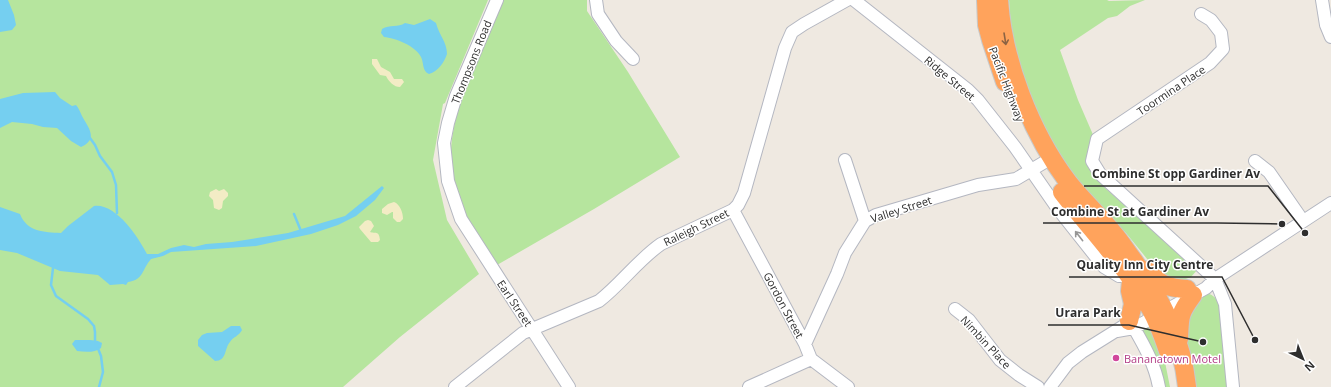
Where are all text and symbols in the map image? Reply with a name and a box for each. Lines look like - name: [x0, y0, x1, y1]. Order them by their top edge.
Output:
- street label: Thompsons Road: [447, 18, 495, 106]
- one-way arrow: [1001, 32, 1009, 45]
- street label: Pacific Highway: [986, 44, 1028, 124]
- street label: Ridge Street: [921, 52, 979, 104]
- street label: Toormina Place: [1134, 62, 1208, 118]
- callout: Combine St opp Gardiner Av: [1084, 162, 1268, 186]
- text: Combine St opp Gardiner Av: [1092, 165, 1260, 182]
- street label: Valley Street: [868, 192, 934, 226]
- callout: Combine St at Gardiner Av: [1043, 199, 1217, 223]
- text: Combine St at Gardiner Av: [1051, 203, 1209, 220]
- street label: Raleigh Street: [661, 205, 731, 249]
- one-way arrow: [1075, 230, 1083, 241]
- callout: Quality Inn City Centre: [1069, 253, 1222, 277]
- text: Quality Inn City Centre: [1077, 256, 1213, 273]
- street label: Gordon Street: [760, 269, 808, 341]
- street label: Earl Street: [494, 277, 536, 329]
- callout: Urara Park: [1048, 301, 1129, 325]
- text: Urara Park: [1055, 304, 1121, 321]
- street label: Nimbin Place: [958, 312, 1014, 372]
- north arrow: [1283, 339, 1323, 379]
- place label: Bananatown Motel: [1124, 351, 1221, 366]
- marker: Bananatown Motel: [1111, 353, 1121, 363]
- text: N: [1302, 358, 1319, 375]

